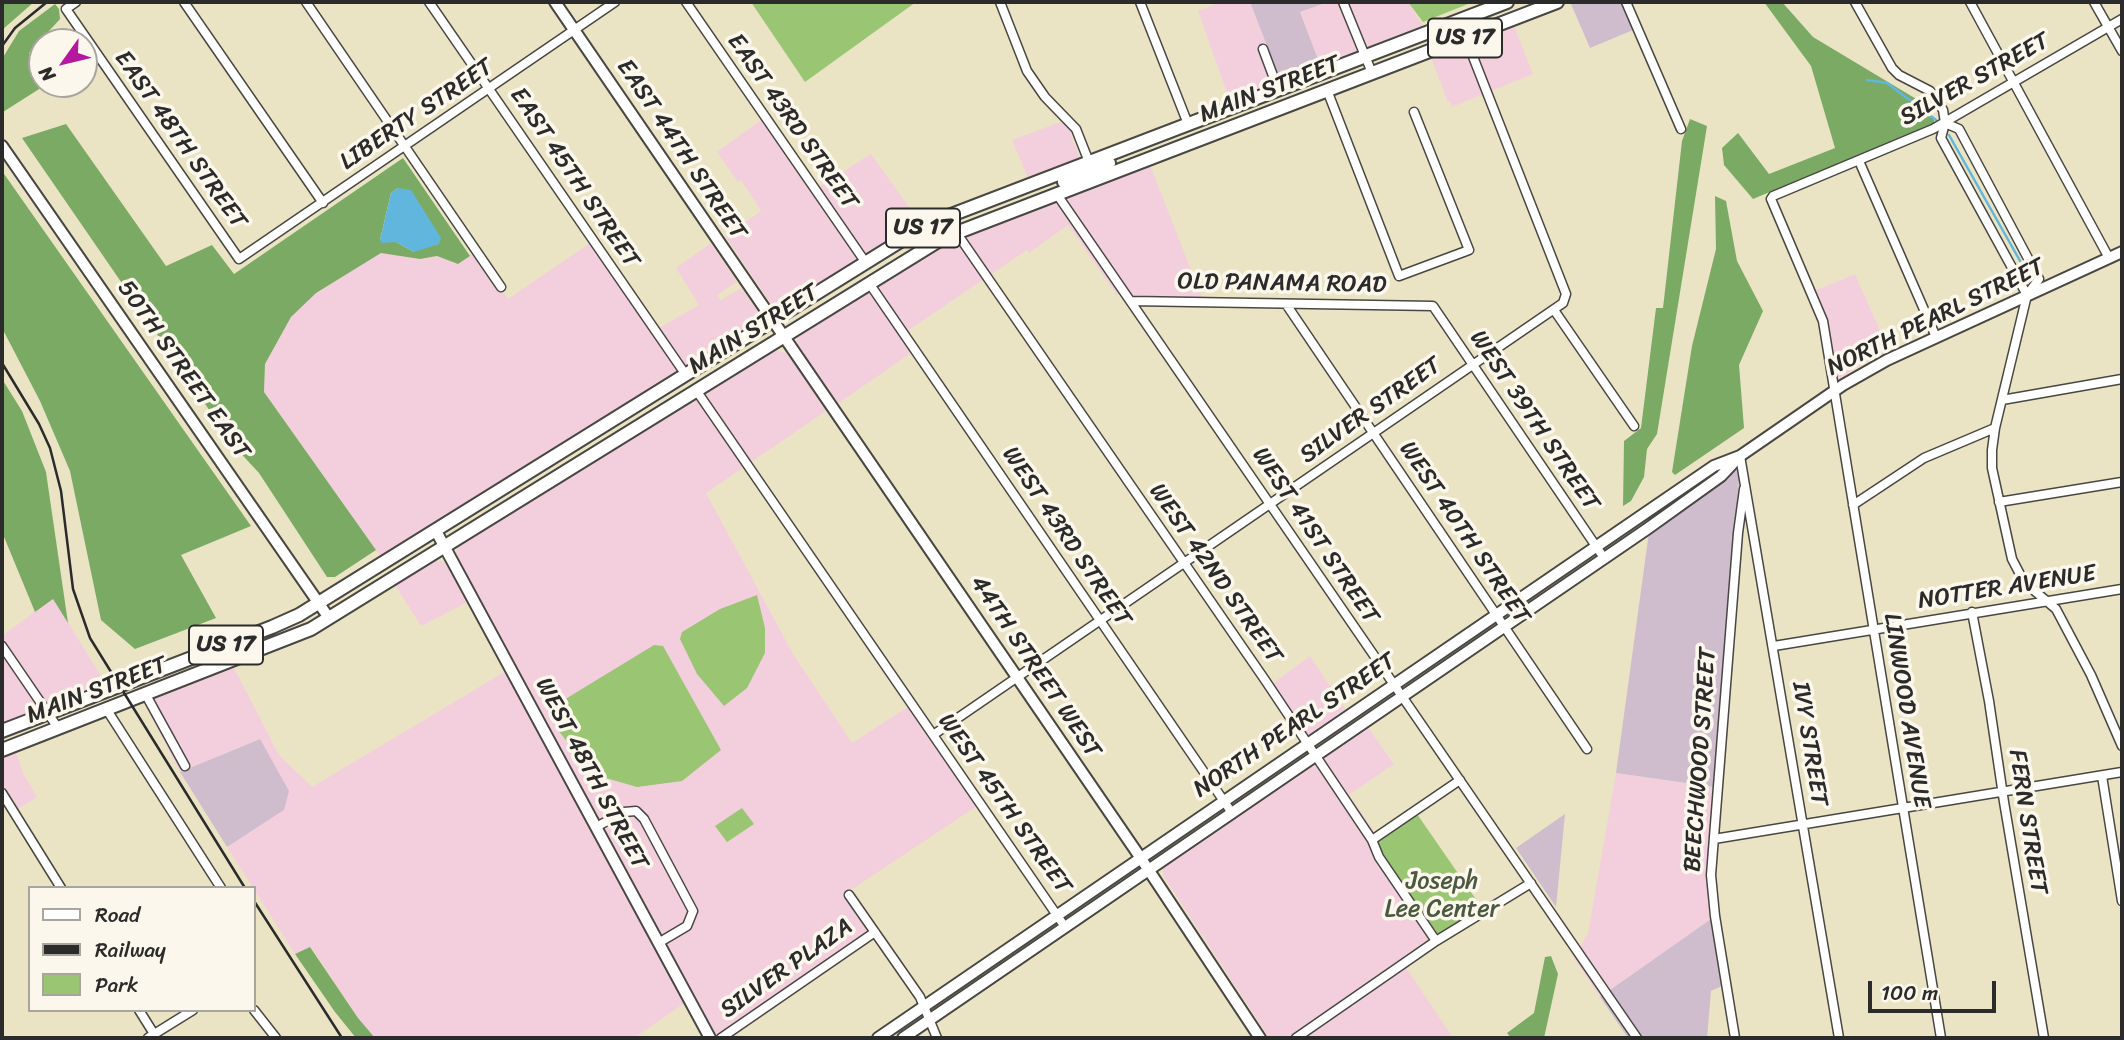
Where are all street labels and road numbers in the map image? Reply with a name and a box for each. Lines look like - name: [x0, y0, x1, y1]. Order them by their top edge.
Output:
- road number: US 17: [1428, 19, 1502, 58]
- street label: SILVER STREET: [1895, 27, 2055, 133]
- street label: EAST 43RD STREET: [720, 28, 864, 216]
- street label: EAST 48TH STREET: [108, 45, 252, 235]
- street label: MAIN STREET: [1196, 50, 1344, 130]
- street label: LIBERTY STREET: [335, 53, 499, 177]
- street label: EAST 44TH STREET: [610, 54, 752, 246]
- street label: EAST 45TH STREET: [503, 82, 645, 274]
- road number: US 17: [886, 208, 960, 247]
- street label: NORTH PEARL STREET: [1823, 253, 2049, 383]
- street label: OLD PANAMA ROAD: [1177, 268, 1387, 300]
- street label: 50TH STREET EAST: [111, 275, 255, 465]
- street label: MAIN STREET: [684, 279, 824, 381]
- street label: WEST 39TH STREET: [1463, 325, 1605, 517]
- street label: SILVER STREET: [1295, 352, 1447, 470]
- street label: WEST 40TH STREET: [1392, 436, 1536, 630]
- street label: WEST 43RD STREET: [995, 442, 1137, 632]
- street label: WEST 41ST STREET: [1245, 442, 1385, 630]
- street label: WEST 42ND STREET: [1142, 478, 1288, 670]
- street label: NOTTER AVENUE: [1916, 560, 2098, 616]
- street label: 44TH STREET WEST: [963, 570, 1107, 764]
- street label: LINWOOD AVENUE: [1876, 611, 1936, 811]
- road number: US 17: [189, 625, 263, 664]
- street label: NORTH PEARL STREET: [1188, 647, 1402, 805]
- street label: BEECHWOOD STREET: [1679, 647, 1723, 873]
- street label: MAIN STREET: [23, 651, 171, 731]
- street label: WEST 48TH STREET: [528, 673, 654, 875]
- street label: IVY STREET: [1785, 680, 1833, 808]
- street label: WEST 45TH STREET: [931, 708, 1077, 900]
- street label: FERN STREET: [2001, 748, 2053, 896]
- street label: SILVER PLAZA: [715, 913, 859, 1025]

